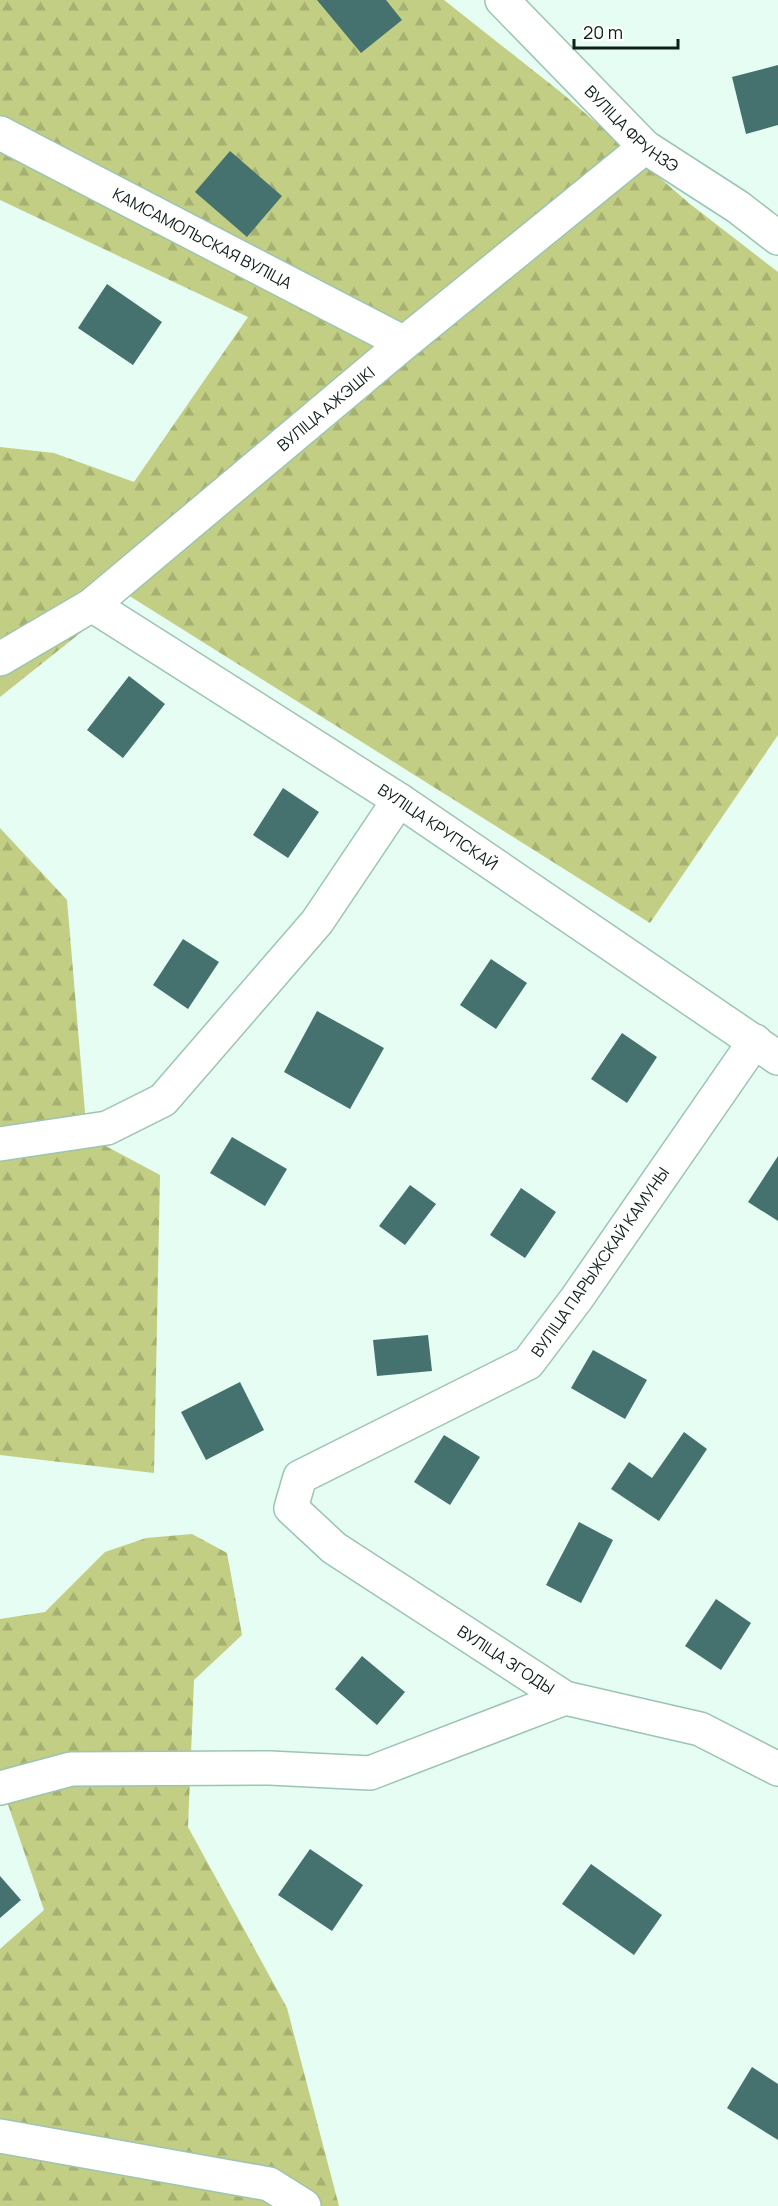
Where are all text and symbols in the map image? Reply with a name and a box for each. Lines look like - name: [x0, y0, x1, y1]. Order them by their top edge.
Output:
- scale bar: [574, 12, 678, 50]
- text: 20 m: [583, 20, 623, 44]
- street label: ВУЛІЦА ФРУНЗЭ: [580, 80, 683, 177]
- street label: КАМСАМОЛЬСКАЯ ВУЛІЦА: [109, 182, 296, 294]
- street label: ВУЛІЦА АЖЭШКІ: [272, 361, 379, 456]
- street label: ВУЛІЦА КРУПСКАЙ: [374, 778, 502, 875]
- street label: ВУЛІЦА ПАРЫЖСКАЙ КАМУНЫ: [526, 1163, 674, 1361]
- street label: ВУЛІЦА ЗГОДЫ: [453, 1620, 559, 1699]

